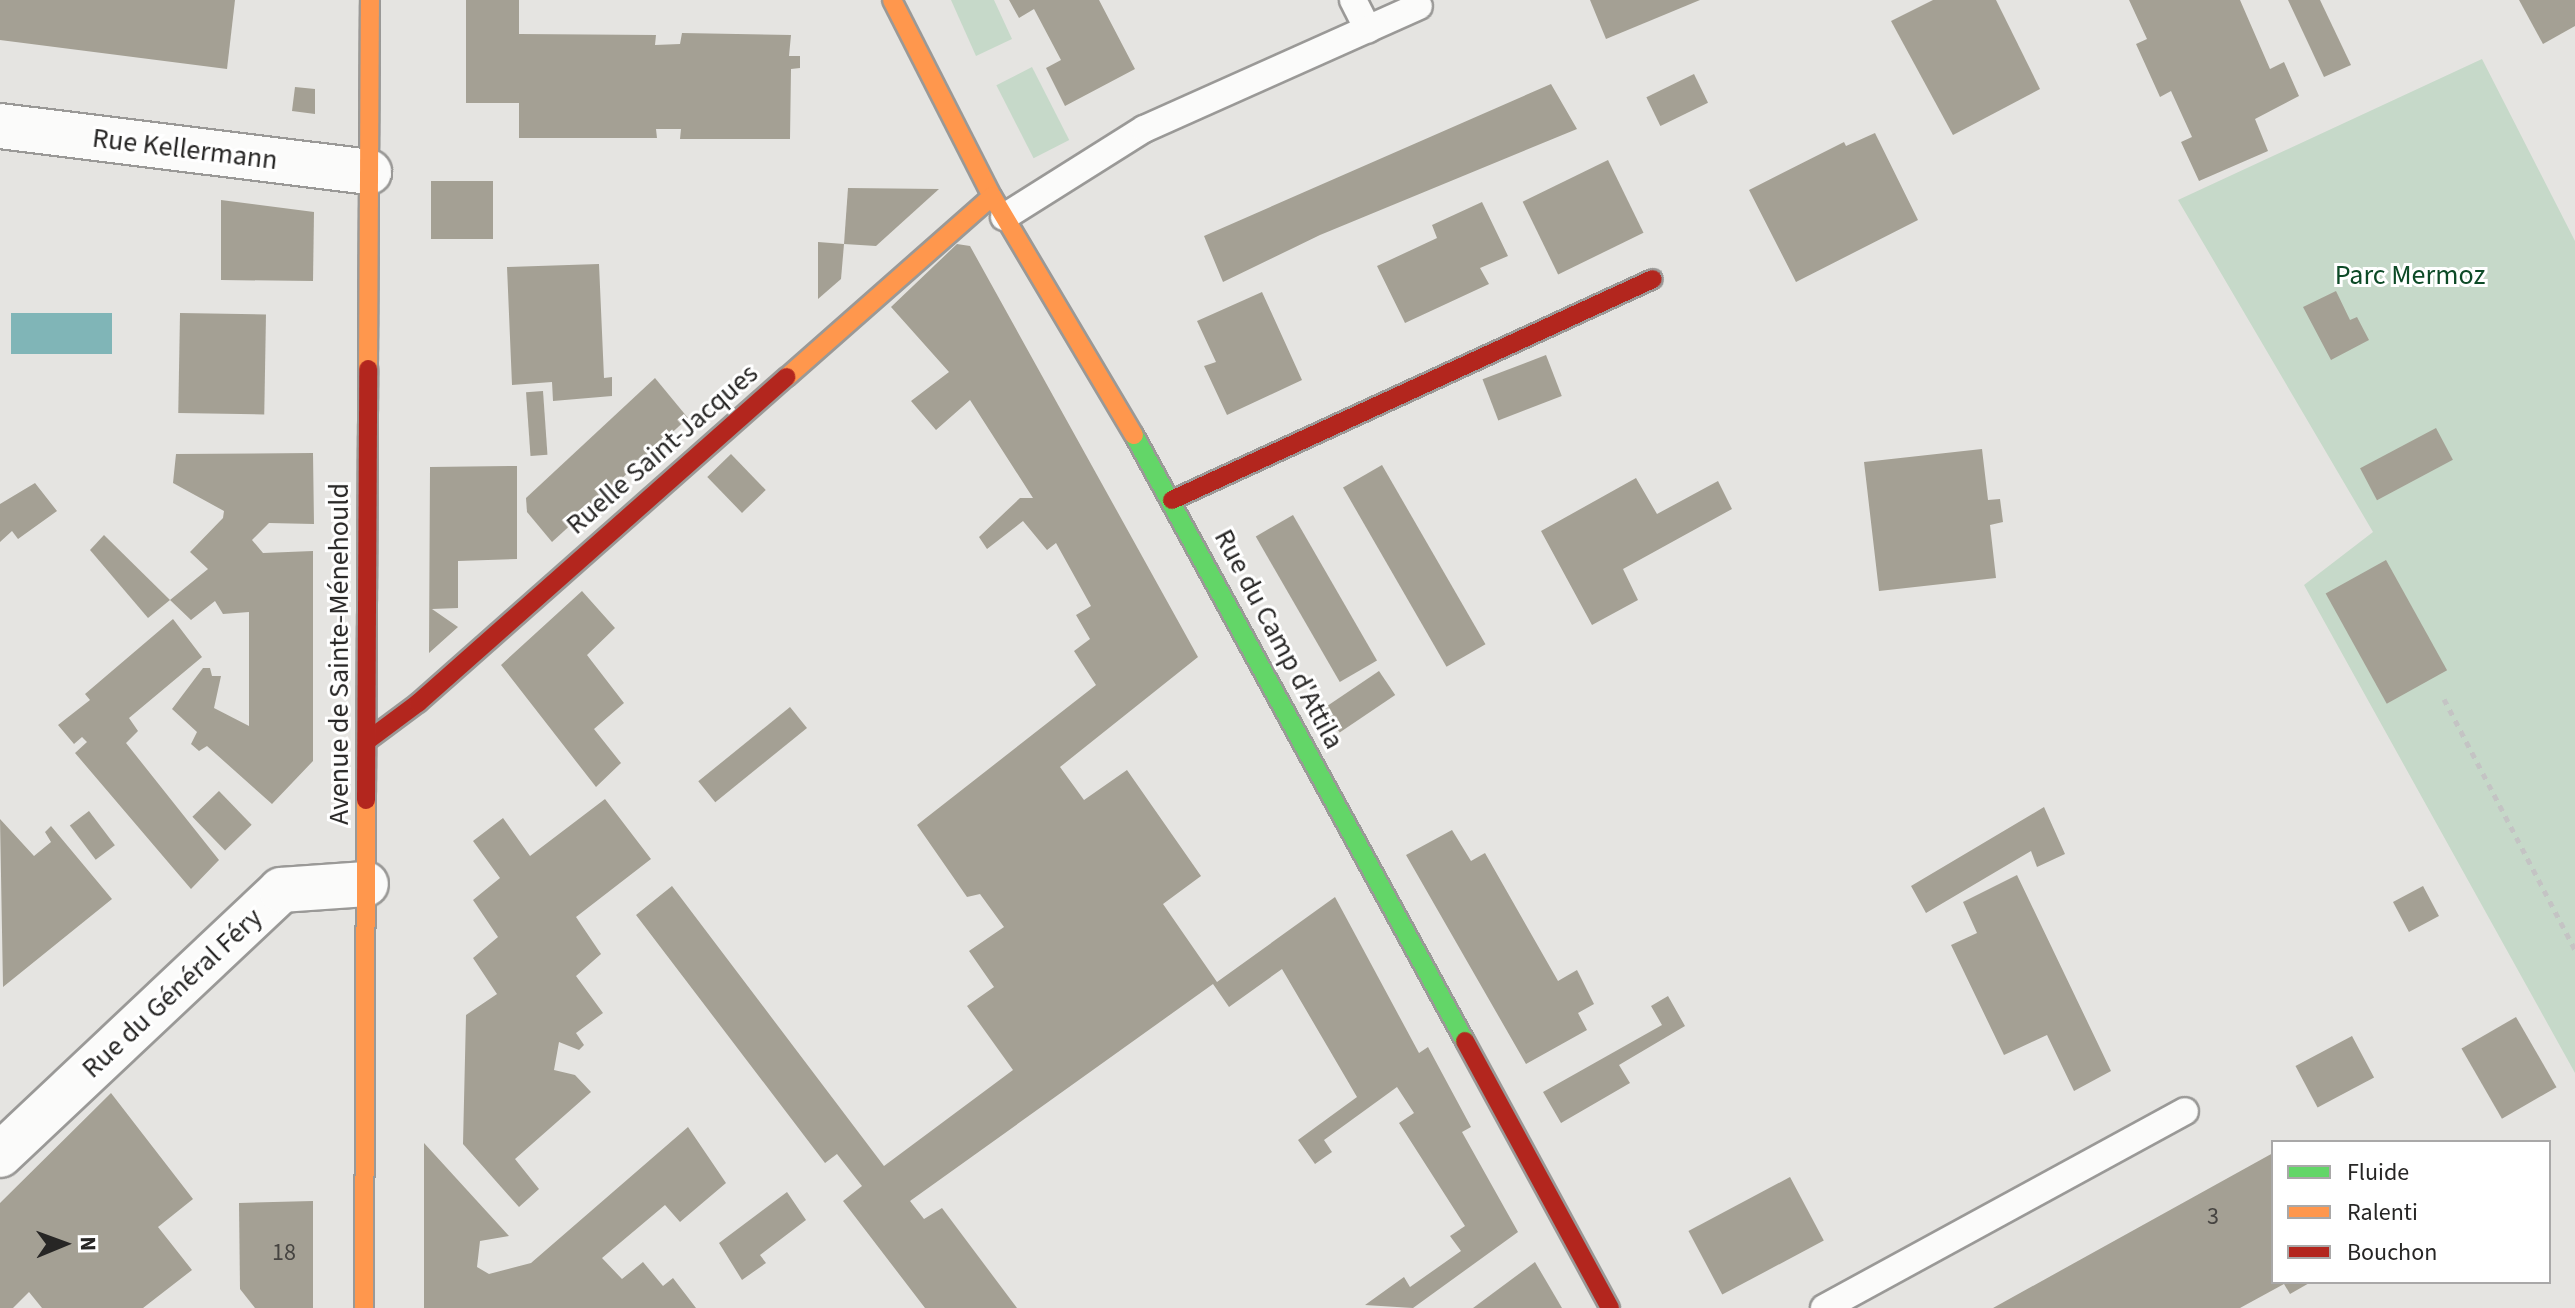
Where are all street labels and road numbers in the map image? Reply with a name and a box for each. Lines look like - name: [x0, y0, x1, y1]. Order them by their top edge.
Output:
- street label: Rue Kellermann: [90, 121, 280, 177]
- street label: Ruelle Saint-Jacques: [559, 357, 765, 541]
- street label: Avenue de Sainte-Ménehould: [322, 483, 356, 825]
- street label: Rue du Camp d'Attila: [1207, 523, 1351, 755]
- street label: Rue du Général Féry: [75, 901, 269, 1085]

